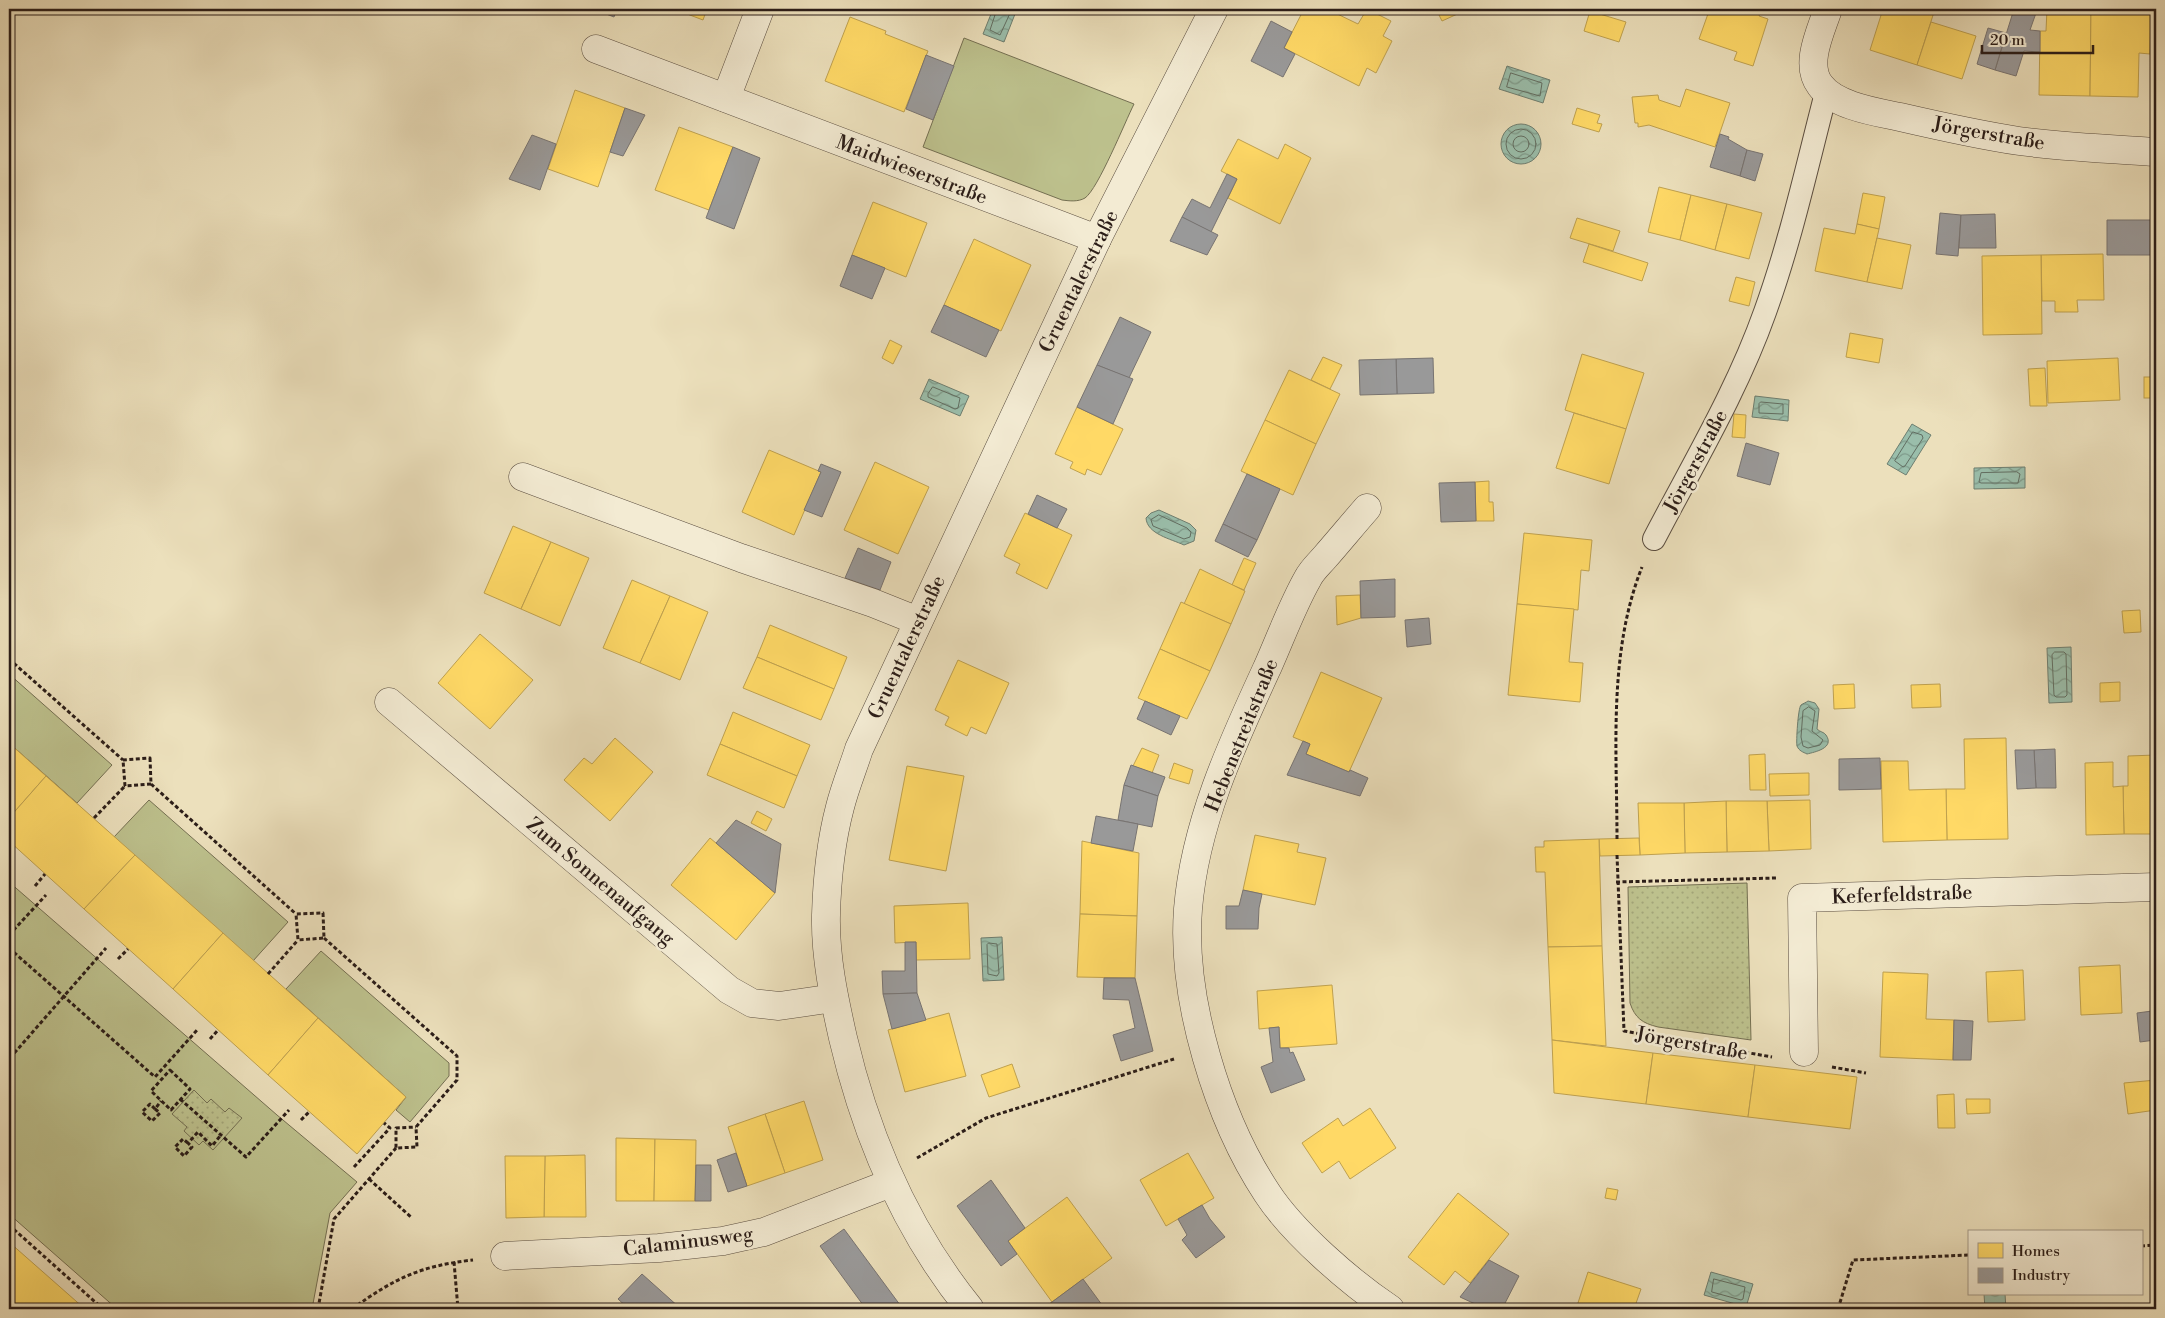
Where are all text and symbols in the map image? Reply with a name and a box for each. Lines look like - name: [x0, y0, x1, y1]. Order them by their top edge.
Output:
- scale bar: [1982, 22, 2094, 54]
- text: 20 m: [1990, 31, 2025, 50]
- street label: Jörgerstraße: [1930, 112, 2047, 157]
- street label: Maidwieserstraße: [832, 130, 991, 211]
- street label: Gruentalerstraße: [1034, 206, 1125, 357]
- street label: Jörgerstraße: [1658, 406, 1734, 518]
- street label: Gruentalerstraße: [863, 572, 952, 723]
- street label: Hebenstreitstraße: [1200, 655, 1285, 816]
- street label: Zum Sonnenaufgang: [521, 813, 680, 952]
- street label: Keferfeldstraße: [1831, 881, 1973, 910]
- street label: Jörgerstraße: [1633, 1022, 1750, 1067]
- street label: Calaminusweg: [622, 1222, 755, 1263]
- legend: [1968, 1230, 2142, 1296]
- text: Homes: [2012, 1242, 2060, 1261]
- text: Industry: [2012, 1266, 2071, 1285]

